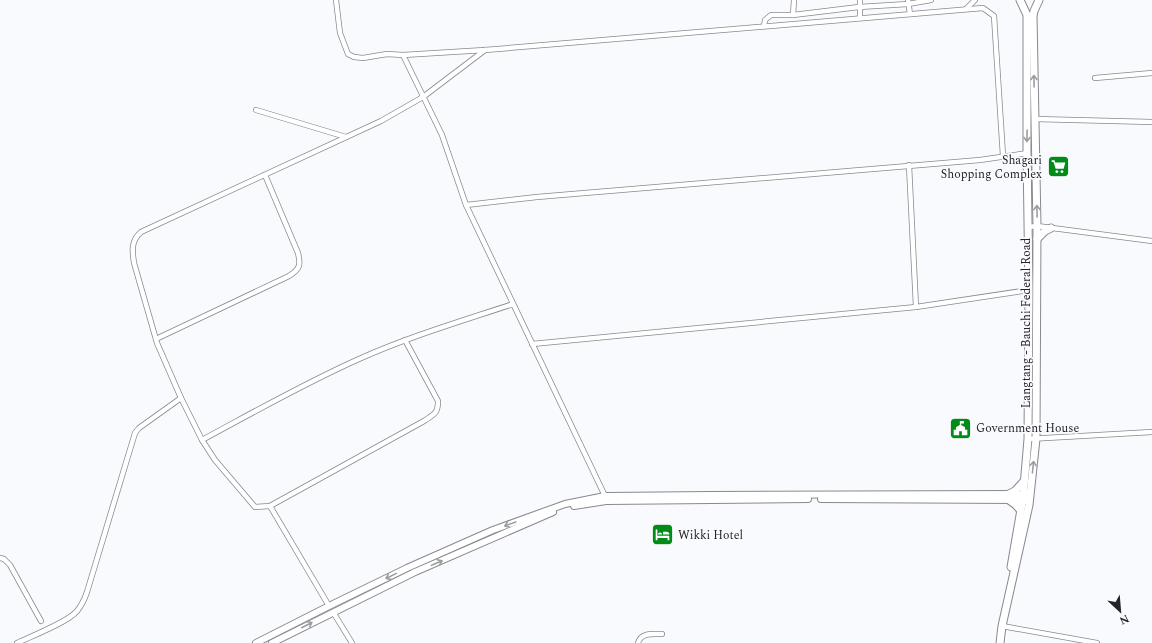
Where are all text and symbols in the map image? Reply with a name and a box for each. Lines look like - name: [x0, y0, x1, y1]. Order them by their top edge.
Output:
- one-way arrow: [1030, 75, 1038, 88]
- one-way arrow: [1023, 129, 1031, 142]
- place label: Shagari Shopping Complex: [941, 151, 1042, 184]
- supermarket icon: Shagari Shopping Complex: [1045, 154, 1071, 180]
- one-way arrow: [1033, 205, 1041, 218]
- street label: Langtang - Bauchi Federal Road: [1017, 237, 1036, 408]
- public building icon: Government House: [948, 415, 974, 441]
- place label: Government House: [976, 419, 1079, 438]
- one-way arrow: [1029, 461, 1037, 474]
- one-way arrow: [504, 520, 516, 528]
- hotel icon: Wikki Hotel: [650, 522, 676, 548]
- place label: Wikki Hotel: [678, 526, 743, 545]
- one-way arrow: [430, 559, 442, 566]
- one-way arrow: [385, 573, 397, 580]
- north arrow: [1100, 591, 1140, 631]
- text: N: [1116, 610, 1132, 629]
- one-way arrow: [300, 621, 312, 628]

